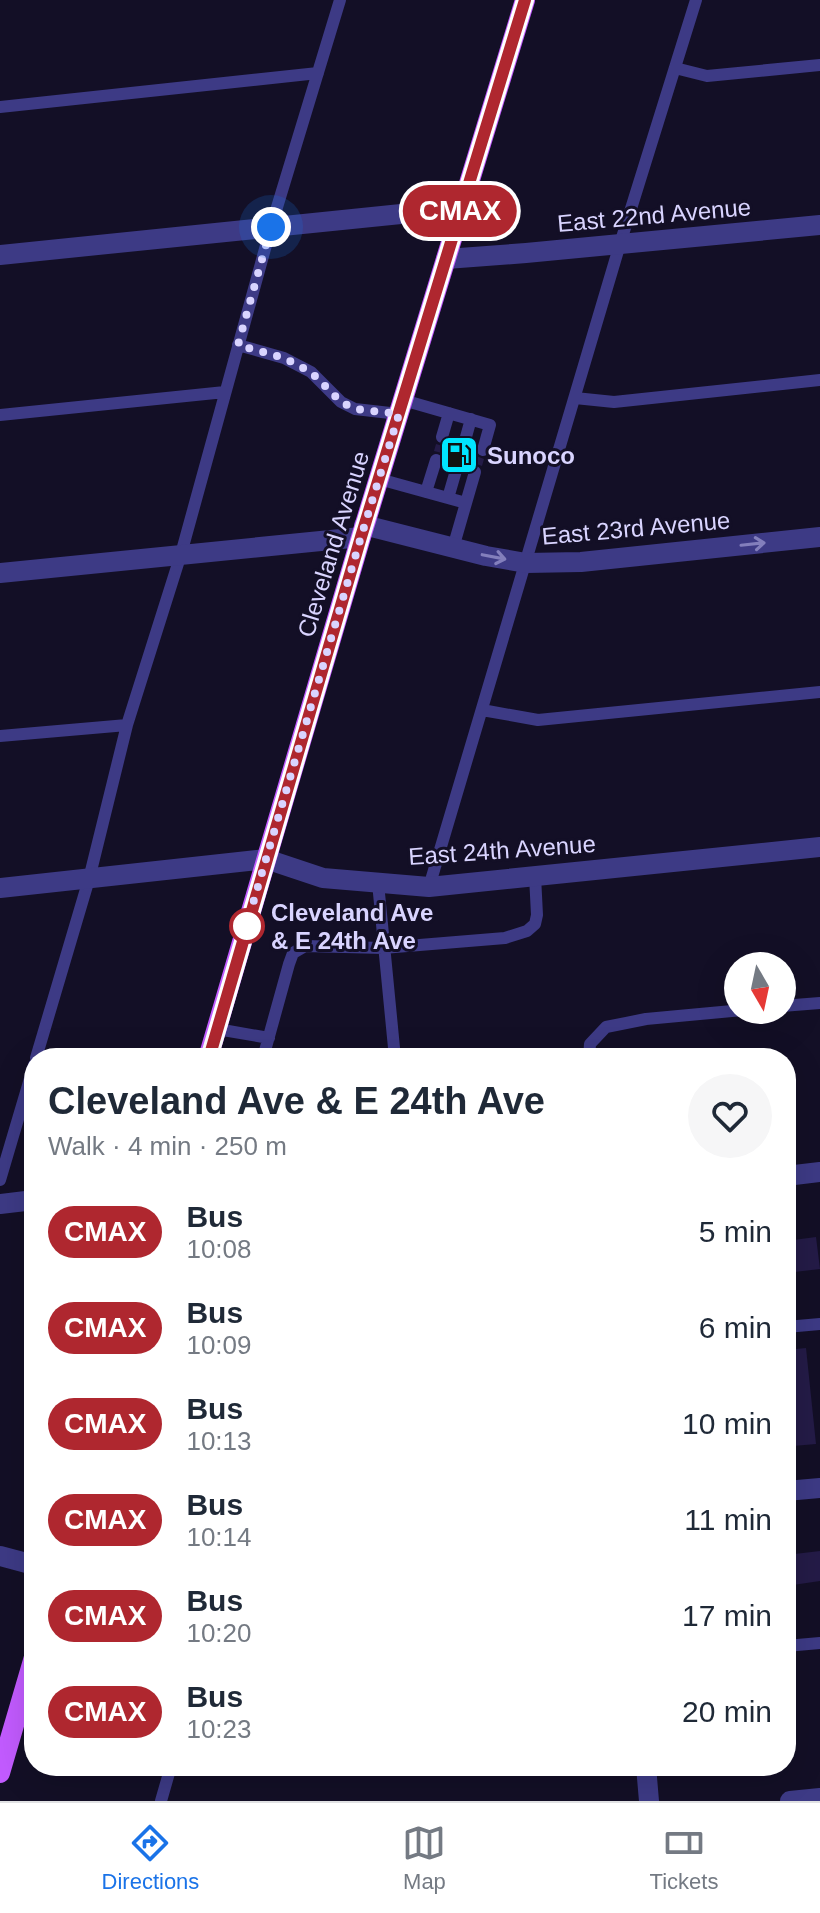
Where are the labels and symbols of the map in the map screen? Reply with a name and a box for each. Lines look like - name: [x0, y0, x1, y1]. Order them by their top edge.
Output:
- line badge: CMAX: [404, 185, 516, 237]
- street label: East 22nd Avenue: [556, 193, 752, 237]
- your location: [251, 207, 291, 247]
- fuel station icon: Sunoco: [438, 434, 480, 476]
- place label: Sunoco: [487, 442, 575, 469]
- street label: Cleveland Avenue: [292, 448, 374, 640]
- street label: East 23rd Avenue: [541, 506, 731, 550]
- one-way arrow: [739, 536, 766, 551]
- one-way arrow: [481, 551, 506, 566]
- street label: East 24th Avenue: [407, 830, 597, 870]
- place label: Cleveland Ave & E 24th Ave: [271, 899, 433, 954]
- marker: Cleveland Ave & E 24th Ave: [230, 909, 264, 943]
- north arrow: [724, 952, 796, 1024]

